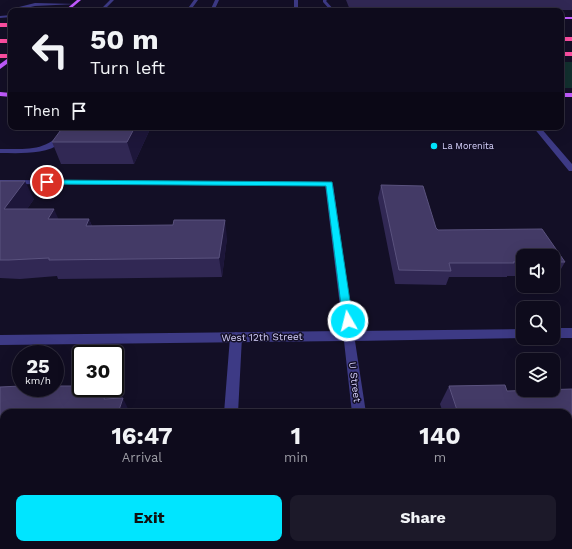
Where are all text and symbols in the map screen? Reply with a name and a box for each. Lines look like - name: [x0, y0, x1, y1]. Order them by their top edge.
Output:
- text: 50 m: [90, 23, 159, 56]
- icon: left: [24, 24, 76, 76]
- text: Turn left: [90, 57, 165, 78]
- icon: arrive: [68, 100, 90, 122]
- text: Then: [24, 102, 60, 120]
- marker: La Morenita: [429, 141, 439, 151]
- place label: La Morenita: [442, 141, 494, 151]
- pin: [30, 165, 64, 199]
- icon: arrive: [36, 171, 58, 193]
- map controls: [516, 249, 560, 397]
- button: sound: [516, 249, 560, 293]
- position arrow: [327, 300, 369, 342]
- button: search: [516, 301, 560, 345]
- street label: West 12th Street: [221, 331, 304, 343]
- speed limit sign: 30: [72, 345, 124, 397]
- button: layers: [516, 353, 560, 397]
- text: 25: [26, 354, 50, 378]
- street label: U Street: [347, 361, 363, 404]
- text: km/h: [25, 375, 51, 386]
- text: 16:47: [111, 422, 173, 450]
- text: 1: [291, 422, 301, 450]
- text: 140: [419, 422, 461, 450]
- text: Arrival: [122, 450, 162, 465]
- text: min: [284, 450, 308, 465]
- text: m: [434, 450, 446, 465]
- button: Exit: [16, 495, 282, 541]
- button: Share: [290, 495, 556, 541]

